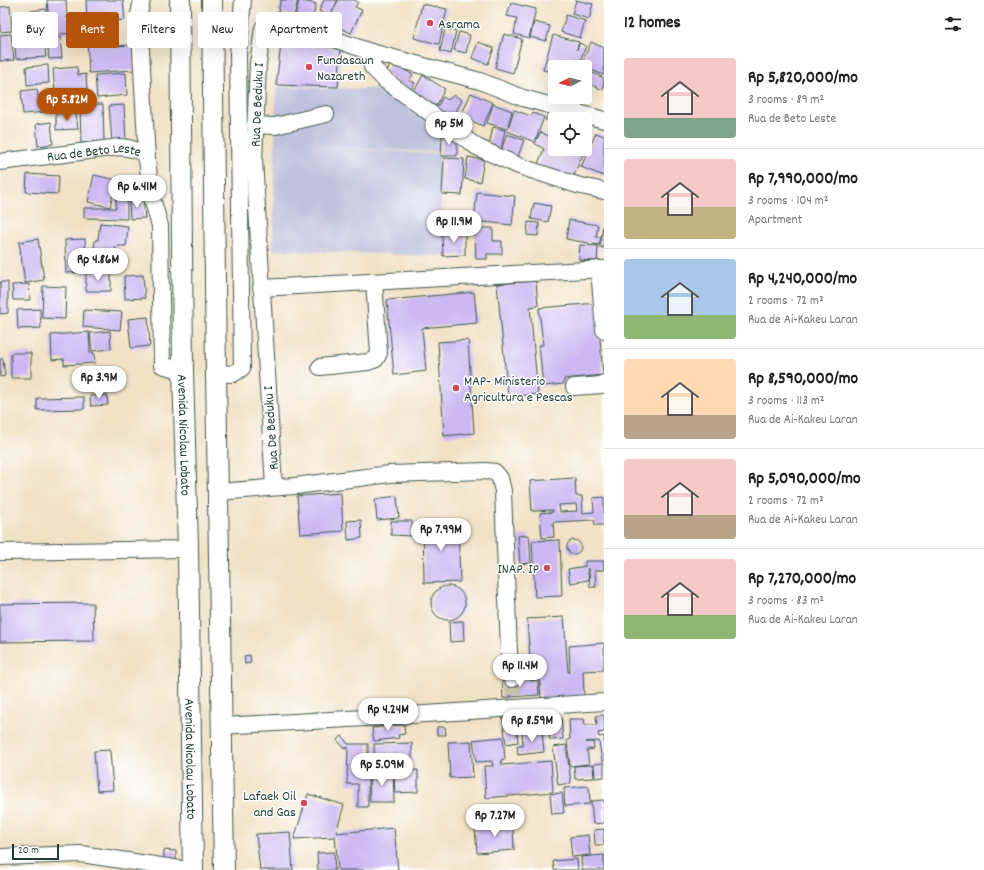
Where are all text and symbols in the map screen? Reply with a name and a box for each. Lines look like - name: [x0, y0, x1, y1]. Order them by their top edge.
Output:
- chip: Buy: [12, 12, 58, 48]
- chip: Rent: [66, 12, 119, 48]
- chip: Filters: [127, 12, 190, 48]
- chip: New: [198, 12, 248, 48]
- chip: Apartment: [256, 12, 342, 48]
- text: 12 homes: [624, 12, 681, 36]
- icon: filters: [942, 13, 964, 35]
- place label: Asrama: [438, 15, 480, 35]
- marker: Asrama: [425, 18, 435, 28]
- place label: Fundasaun Nazareth: [317, 51, 374, 87]
- north arrow: [548, 60, 592, 104]
- map controls: [548, 60, 592, 156]
- street label: Rua De Beduku I: [247, 62, 270, 147]
- marker: Fundasaun Nazareth: [304, 62, 314, 72]
- text: Rp 5,820,000/mo: [748, 67, 858, 91]
- icon: home: [656, 74, 704, 122]
- pin: Rp 5.82M: [26, 88, 108, 122]
- text: Rp 5.82M: [46, 91, 88, 110]
- text: 3 rooms · 89 m²: [748, 91, 824, 110]
- text: Rua de Beto Leste: [748, 110, 836, 129]
- pin: Rp 5M: [421, 112, 477, 146]
- button: locate: [548, 112, 592, 156]
- text: Rp 5M: [435, 115, 463, 134]
- street label: Rua de Beto Leste: [46, 139, 144, 168]
- text: Rp 7,990,000/mo: [748, 168, 858, 192]
- pin: Rp 6.41M: [96, 175, 178, 209]
- icon: home: [656, 175, 704, 223]
- text: Rp 6.41M: [117, 178, 157, 197]
- text: 3 rooms · 104 m²: [748, 192, 828, 211]
- pin: Rp 11.9M: [413, 210, 495, 244]
- text: Apartment: [748, 211, 802, 230]
- text: Rp 11.9M: [436, 213, 472, 232]
- pin: Rp 4.86M: [57, 248, 139, 282]
- text: Rp 4.86M: [77, 251, 119, 270]
- text: Rp 4,240,000/mo: [748, 268, 857, 292]
- icon: home: [656, 275, 704, 323]
- text: 2 rooms · 72 m²: [748, 292, 824, 311]
- text: Rua de Ai-Kakeu Laran: [748, 311, 858, 330]
- pin: Rp 3.9M: [62, 366, 136, 400]
- text: Rp 8,590,000/mo: [748, 368, 858, 392]
- text: Rp 3.9M: [81, 369, 117, 388]
- place label: MAP- Ministerio Agricultura e Pescas: [464, 372, 573, 408]
- street label: Avenida Nicolau Lobato: [171, 374, 195, 496]
- icon: home: [656, 375, 704, 423]
- marker: MAP- Ministerio Agricultura e Pescas: [451, 383, 461, 393]
- street label: Rua De Beduku I: [259, 385, 285, 470]
- text: 3 rooms · 113 m²: [748, 392, 825, 411]
- text: Rua de Ai-Kakeu Laran: [748, 411, 858, 430]
- text: Rp 5,090,000/mo: [748, 468, 861, 492]
- icon: home: [656, 475, 704, 523]
- text: 2 rooms · 72 m²: [748, 492, 824, 511]
- text: Rua de Ai-Kakeu Laran: [748, 511, 858, 530]
- pin: Rp 7.99M: [400, 518, 482, 552]
- text: Rp 7.99M: [420, 521, 462, 540]
- place label: INAP. IP: [498, 560, 539, 580]
- marker: INAP. IP: [542, 563, 552, 573]
- text: Rp 7,270,000/mo: [748, 568, 856, 592]
- icon: home: [656, 575, 704, 623]
- text: 3 rooms · 83 m²: [748, 592, 824, 611]
- text: Rua de Ai-Kakeu Laran: [748, 611, 858, 630]
- pin: Rp 11.4M: [479, 654, 561, 688]
- text: Rp 11.4M: [502, 657, 538, 676]
- street label: Avenida Nicolau Lobato: [178, 698, 200, 820]
- pin: Rp 4.24M: [347, 698, 429, 732]
- text: Rp 4.24M: [367, 701, 409, 720]
- pin: Rp 8.59M: [491, 709, 573, 743]
- text: Rp 8.59M: [511, 712, 553, 731]
- pin: Rp 5.09M: [341, 753, 423, 787]
- text: Rp 5.09M: [360, 756, 404, 775]
- place label: Lafaek Oil and Gas: [243, 787, 297, 823]
- marker: Lafaek Oil and Gas: [299, 798, 309, 808]
- pin: Rp 7.27M: [454, 804, 536, 838]
- text: Rp 7.27M: [475, 807, 515, 826]
- scale bar: [12, 842, 59, 861]
- text: 20 m: [18, 843, 39, 859]

